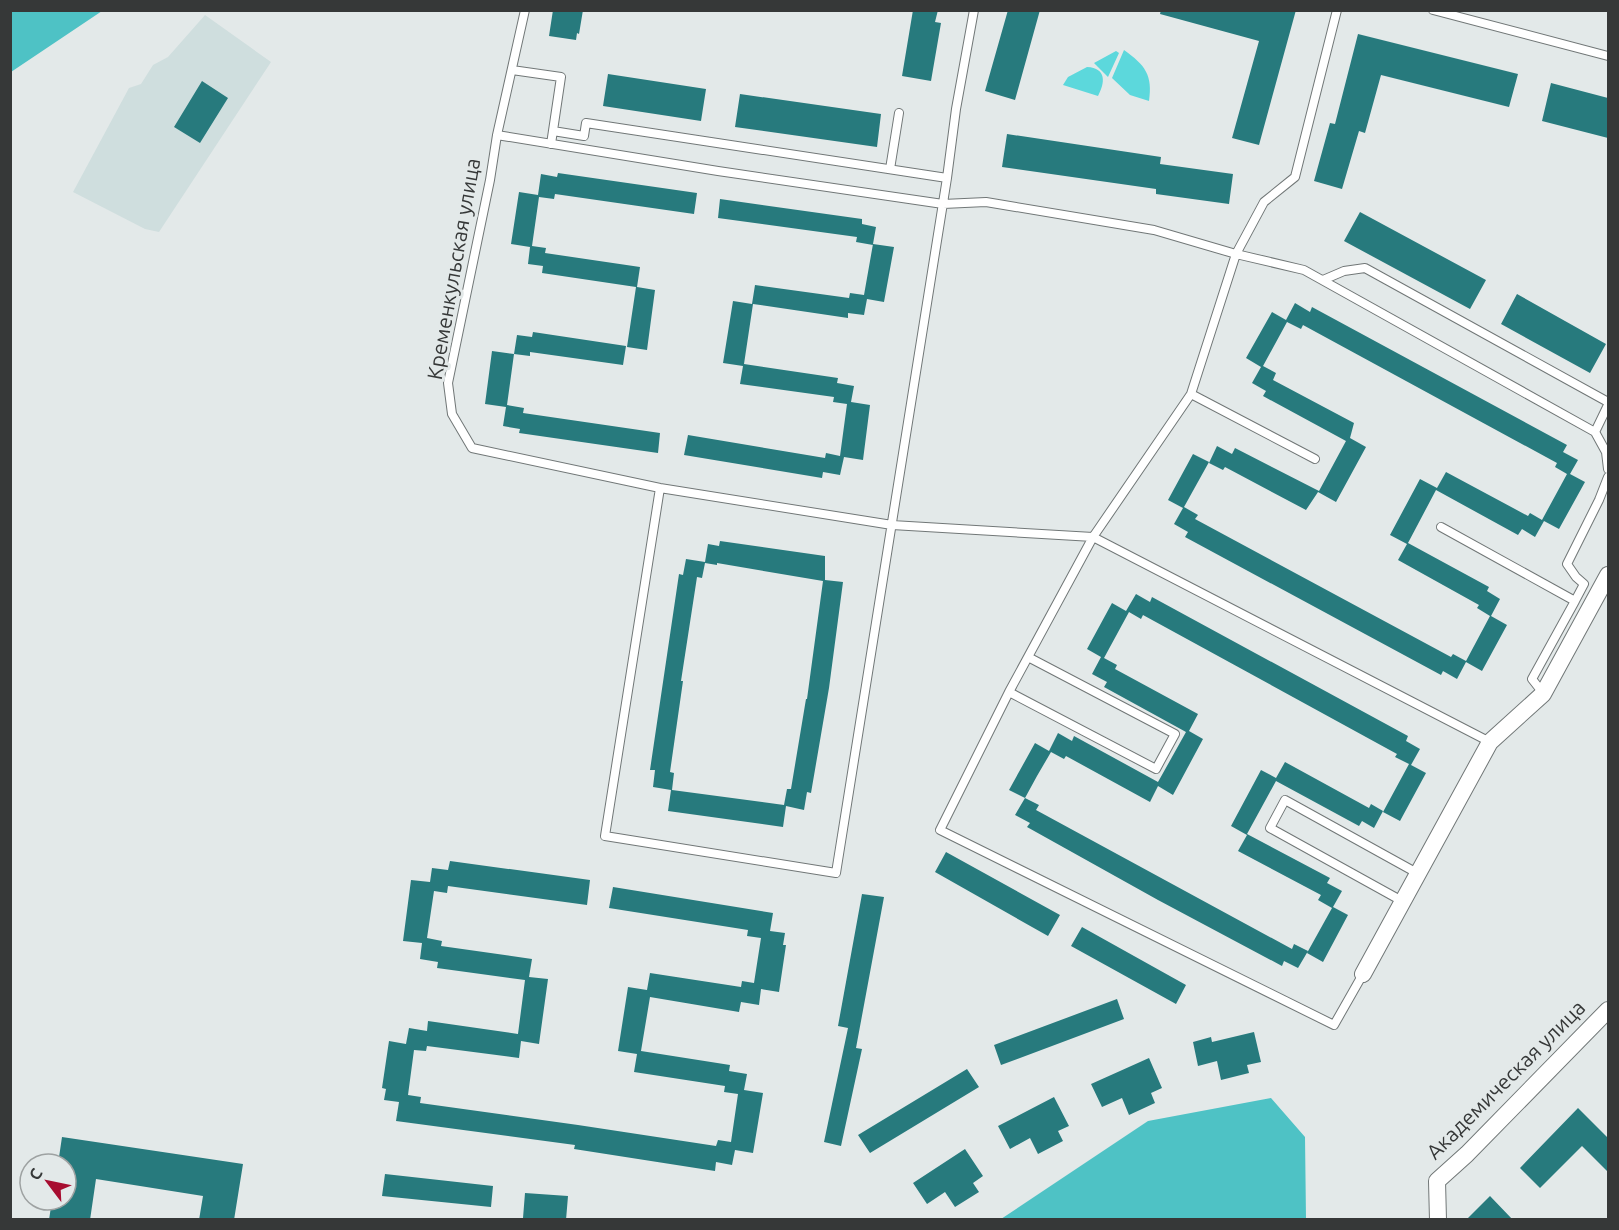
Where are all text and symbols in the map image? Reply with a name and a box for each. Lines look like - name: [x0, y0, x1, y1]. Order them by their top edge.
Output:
- street label: Кременкульская улица: [422, 156, 484, 381]
- street label: Академическая улица: [1421, 995, 1590, 1164]
- north arrow: [18, 1152, 78, 1212]
- text: С: [25, 1165, 46, 1183]

